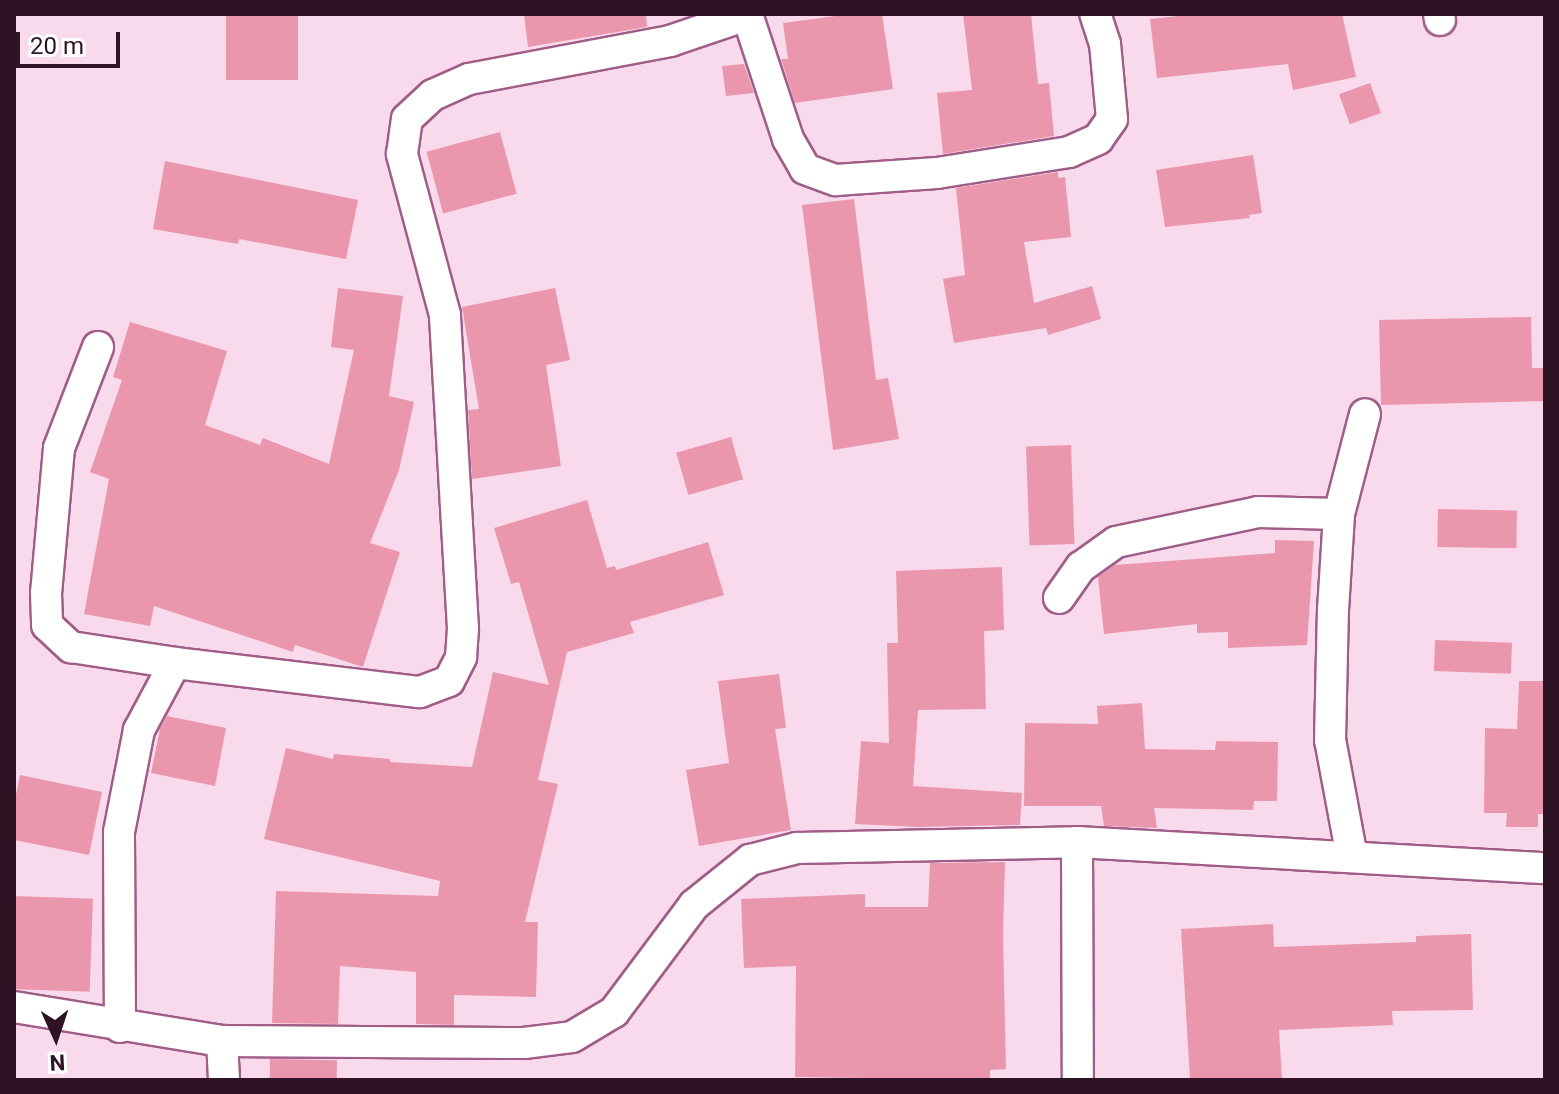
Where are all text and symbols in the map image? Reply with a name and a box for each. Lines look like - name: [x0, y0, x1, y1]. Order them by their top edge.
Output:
- scale bar: [20, 16, 124, 66]
- text: 20 m: [30, 32, 84, 60]
- north arrow: [16, 998, 96, 1078]
- text: N: [49, 1050, 66, 1075]

